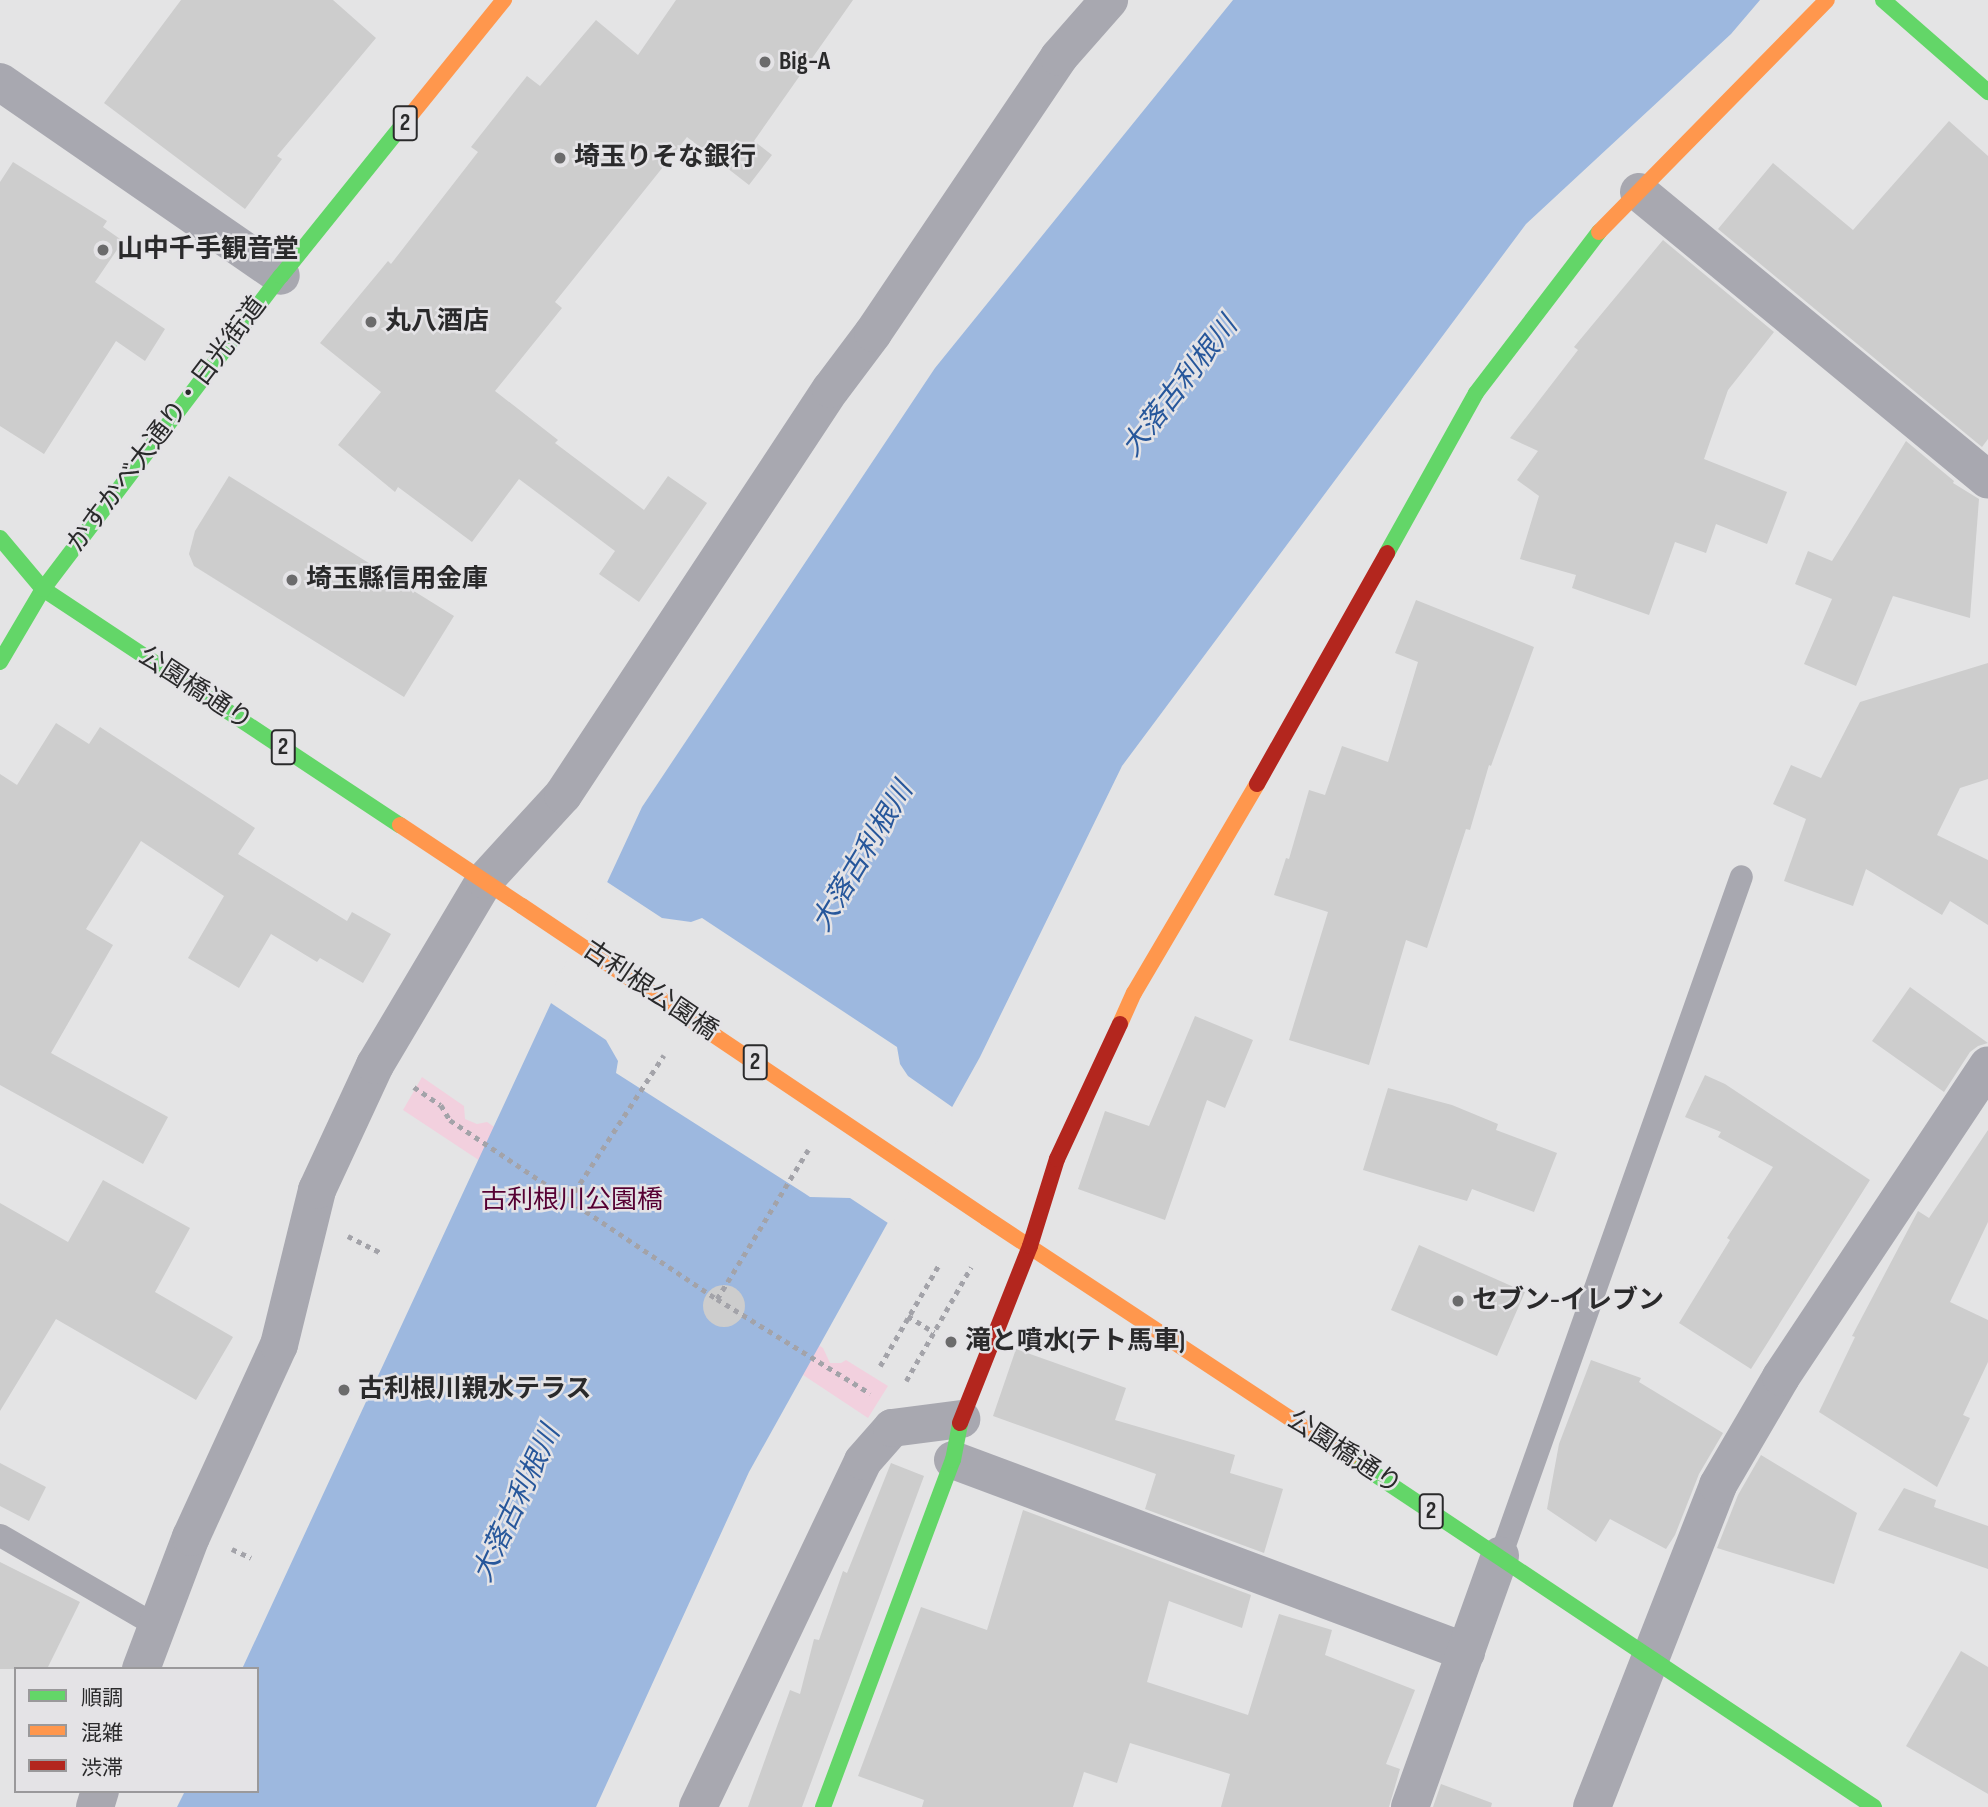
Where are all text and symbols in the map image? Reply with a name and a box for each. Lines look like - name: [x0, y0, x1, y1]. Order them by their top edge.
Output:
- place label: Big-A: [779, 46, 830, 78]
- marker: Big-A: [757, 54, 773, 70]
- road number: 2: [391, 103, 419, 144]
- place label: 埼玉りそな銀行: [574, 142, 756, 174]
- marker: 埼玉りそな銀行: [552, 150, 568, 166]
- place label: 山中千手観音堂: [117, 234, 299, 266]
- marker: 山中千手観音堂: [95, 242, 111, 258]
- street label: かすかべ大通り・日光街道: [61, 291, 273, 559]
- place label: 丸八酒店: [385, 306, 489, 338]
- water label: 大落古利根川: [1115, 310, 1245, 464]
- marker: 丸八酒店: [363, 314, 379, 330]
- place label: 埼玉縣信用金庫: [306, 564, 488, 596]
- marker: 埼玉縣信用金庫: [284, 572, 300, 588]
- street label: 公園橋通り: [132, 641, 258, 737]
- road number: 2: [269, 726, 297, 768]
- water label: 大落古利根川: [805, 776, 921, 938]
- street label: 古利根公園橋: [577, 934, 723, 1048]
- road number: 2: [741, 1042, 769, 1082]
- park label: 古利根川公園橋: [481, 1185, 663, 1217]
- place label: セブン-イレブン: [1472, 1285, 1664, 1317]
- marker: セブン-イレブン: [1450, 1293, 1466, 1309]
- place label: 滝と噴水(テト馬車): [965, 1326, 1185, 1358]
- marker: 滝と噴水(テト馬車): [943, 1334, 959, 1350]
- place label: 古利根川親水テラス: [358, 1374, 592, 1406]
- marker: 古利根川親水テラス: [336, 1382, 352, 1398]
- street label: 公園橋通り: [1281, 1405, 1407, 1501]
- water label: 大落古利根川: [466, 1421, 568, 1587]
- road number: 2: [1417, 1490, 1445, 1532]
- legend: [14, 1667, 259, 1793]
- text: 順調: [81, 1686, 123, 1711]
- text: 混雑: [81, 1721, 123, 1746]
- text: 渋滞: [81, 1756, 123, 1781]

